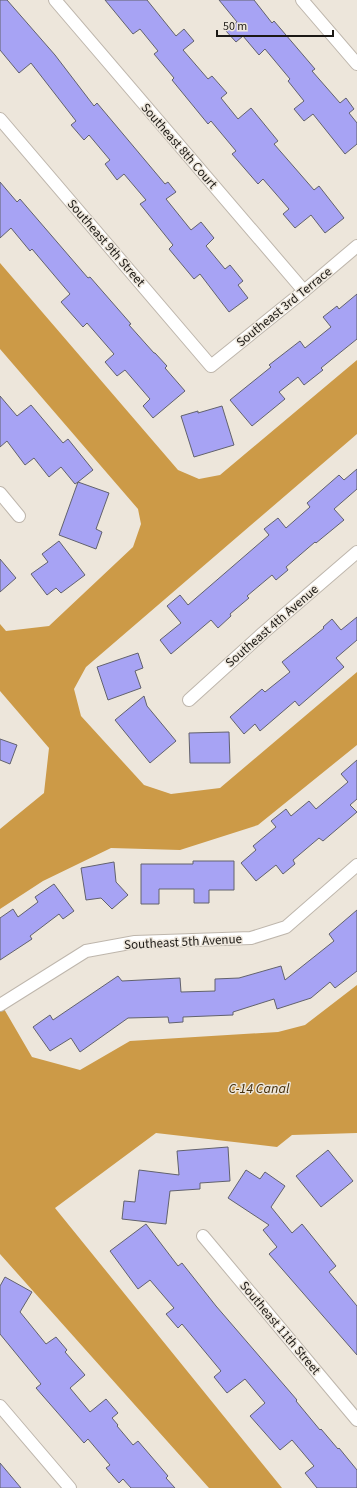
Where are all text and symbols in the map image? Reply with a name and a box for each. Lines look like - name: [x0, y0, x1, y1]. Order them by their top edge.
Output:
- scale bar: [217, 12, 333, 38]
- text: 50 m: [223, 18, 247, 35]
- street label: Southeast 8th Court: [137, 99, 222, 193]
- street label: Southeast 9th Street: [63, 195, 149, 291]
- street label: Southeast 3rd Terrace: [232, 263, 336, 351]
- street label: Southeast 4th Avenue: [222, 580, 322, 672]
- street label: Southeast 5th Avenue: [124, 930, 242, 954]
- water label: C-14 Canal: [229, 1079, 290, 1099]
- street label: Southeast 11th Street: [235, 1277, 325, 1379]

